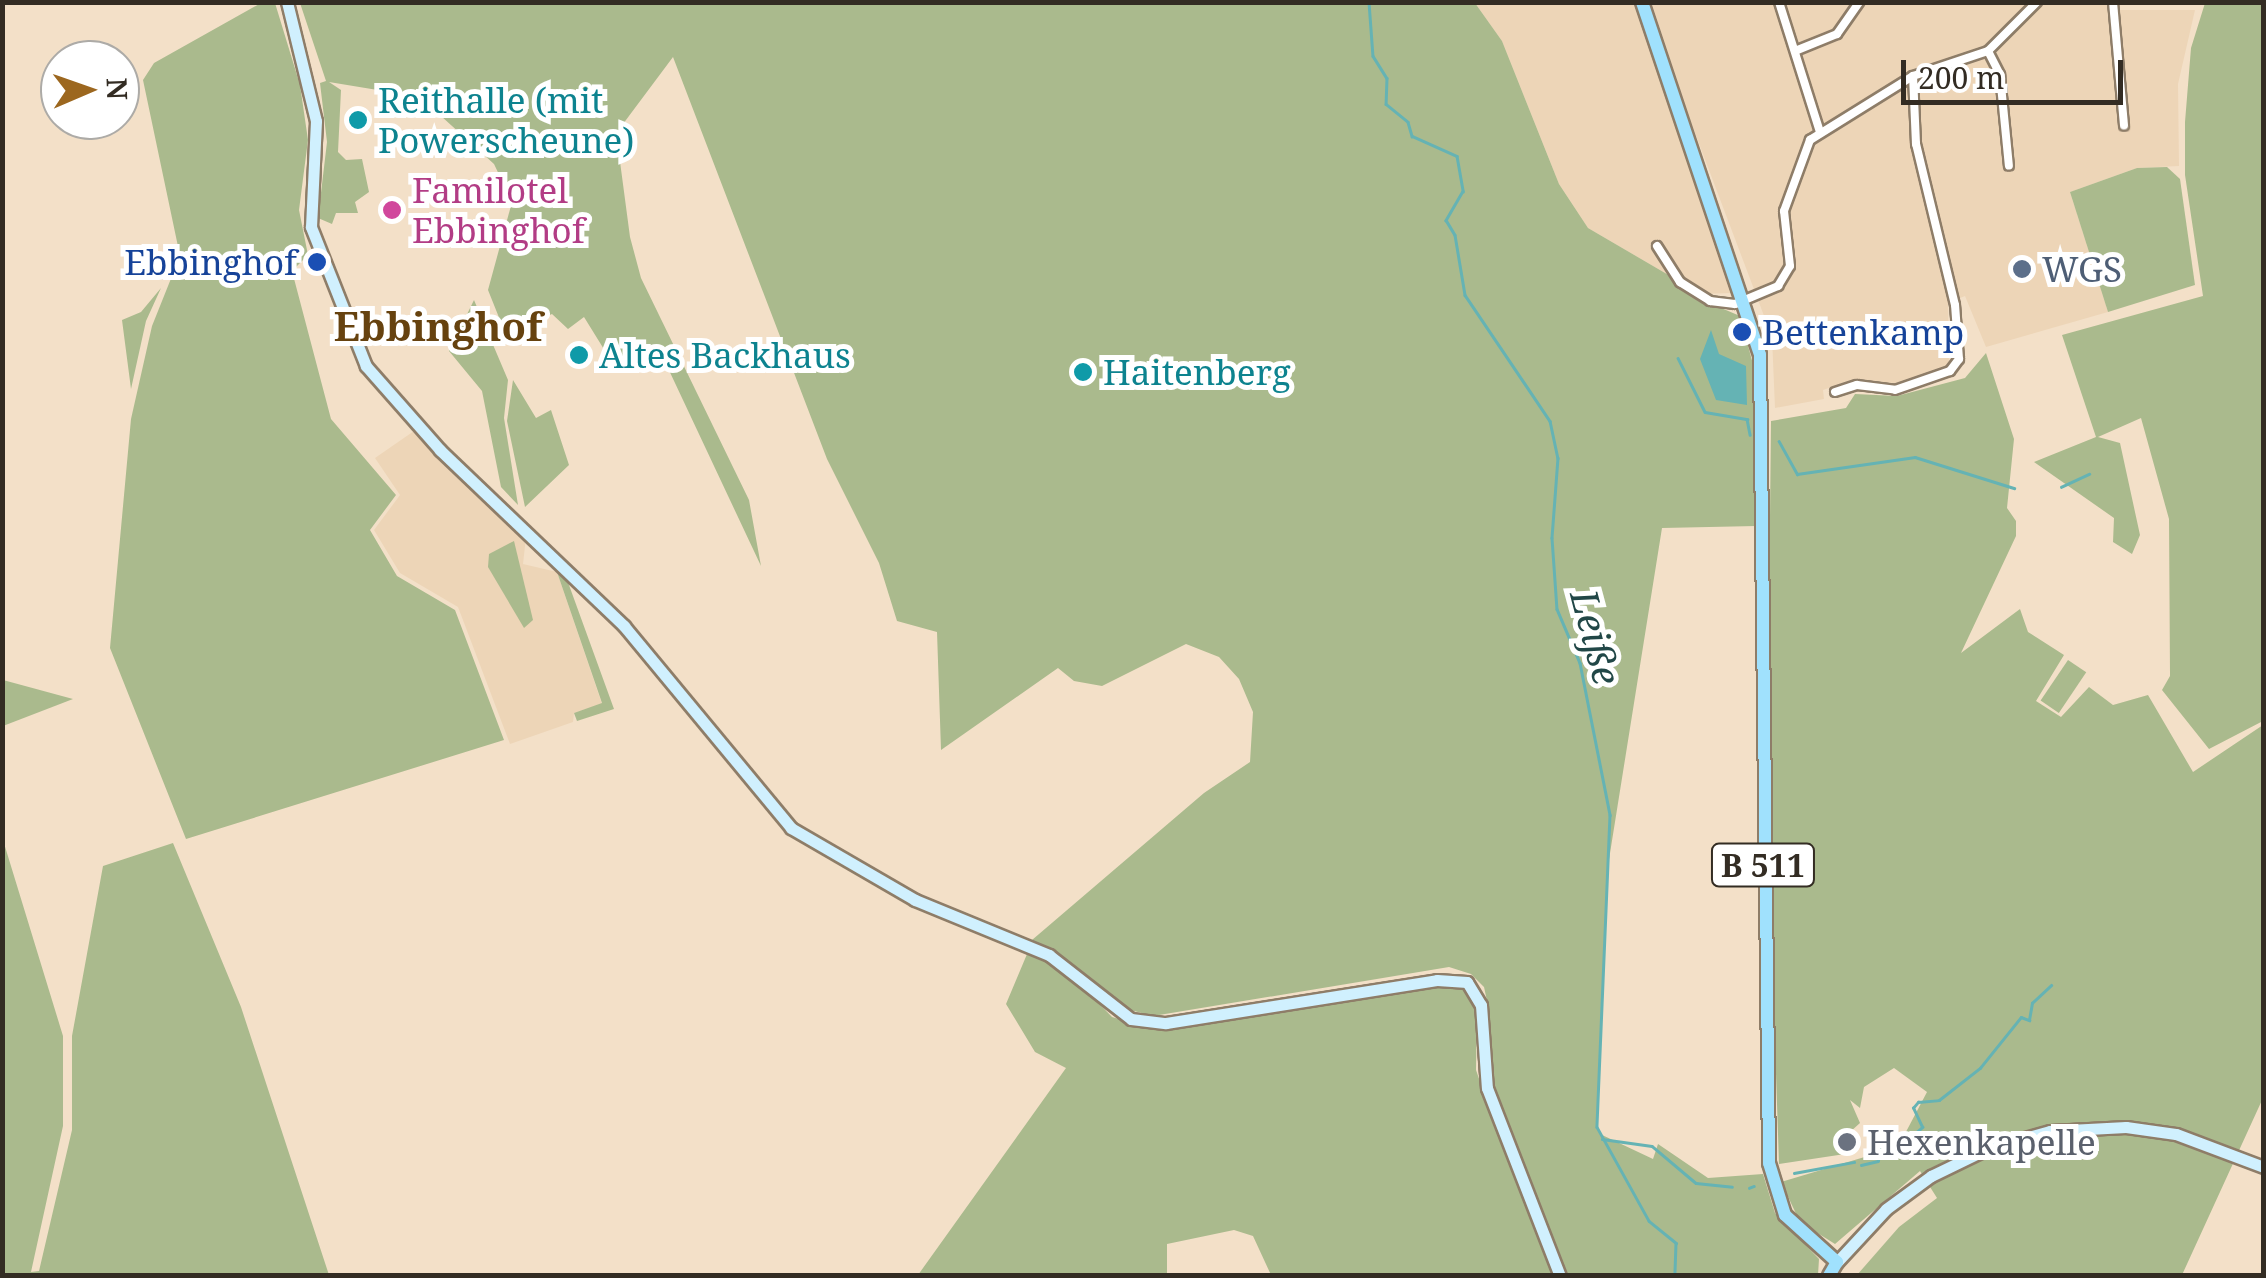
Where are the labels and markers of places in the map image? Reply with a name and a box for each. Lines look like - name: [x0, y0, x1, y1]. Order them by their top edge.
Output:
- place label: Reithalle (mit Powerscheune): [378, 79, 634, 161]
- marker: Reithalle (mit Powerscheune): [347, 109, 369, 131]
- place label: Familotel Ebbinghof: [412, 169, 585, 251]
- marker: Familotel Ebbinghof: [381, 199, 403, 221]
- place label: Ebbinghof: [124, 241, 297, 283]
- place label: WGS: [2042, 248, 2122, 290]
- marker: Ebbinghof: [306, 251, 328, 273]
- marker: WGS: [2011, 258, 2033, 280]
- place label: Bettenkamp: [1762, 311, 1964, 353]
- marker: Bettenkamp: [1731, 321, 1753, 343]
- place label: Altes Backhaus: [599, 334, 851, 376]
- marker: Altes Backhaus: [568, 344, 590, 366]
- place label: Haitenberg: [1103, 351, 1291, 393]
- marker: Haitenberg: [1072, 361, 1094, 383]
- place label: Hexenkapelle: [1867, 1121, 2096, 1163]
- marker: Hexenkapelle: [1836, 1131, 1858, 1153]

